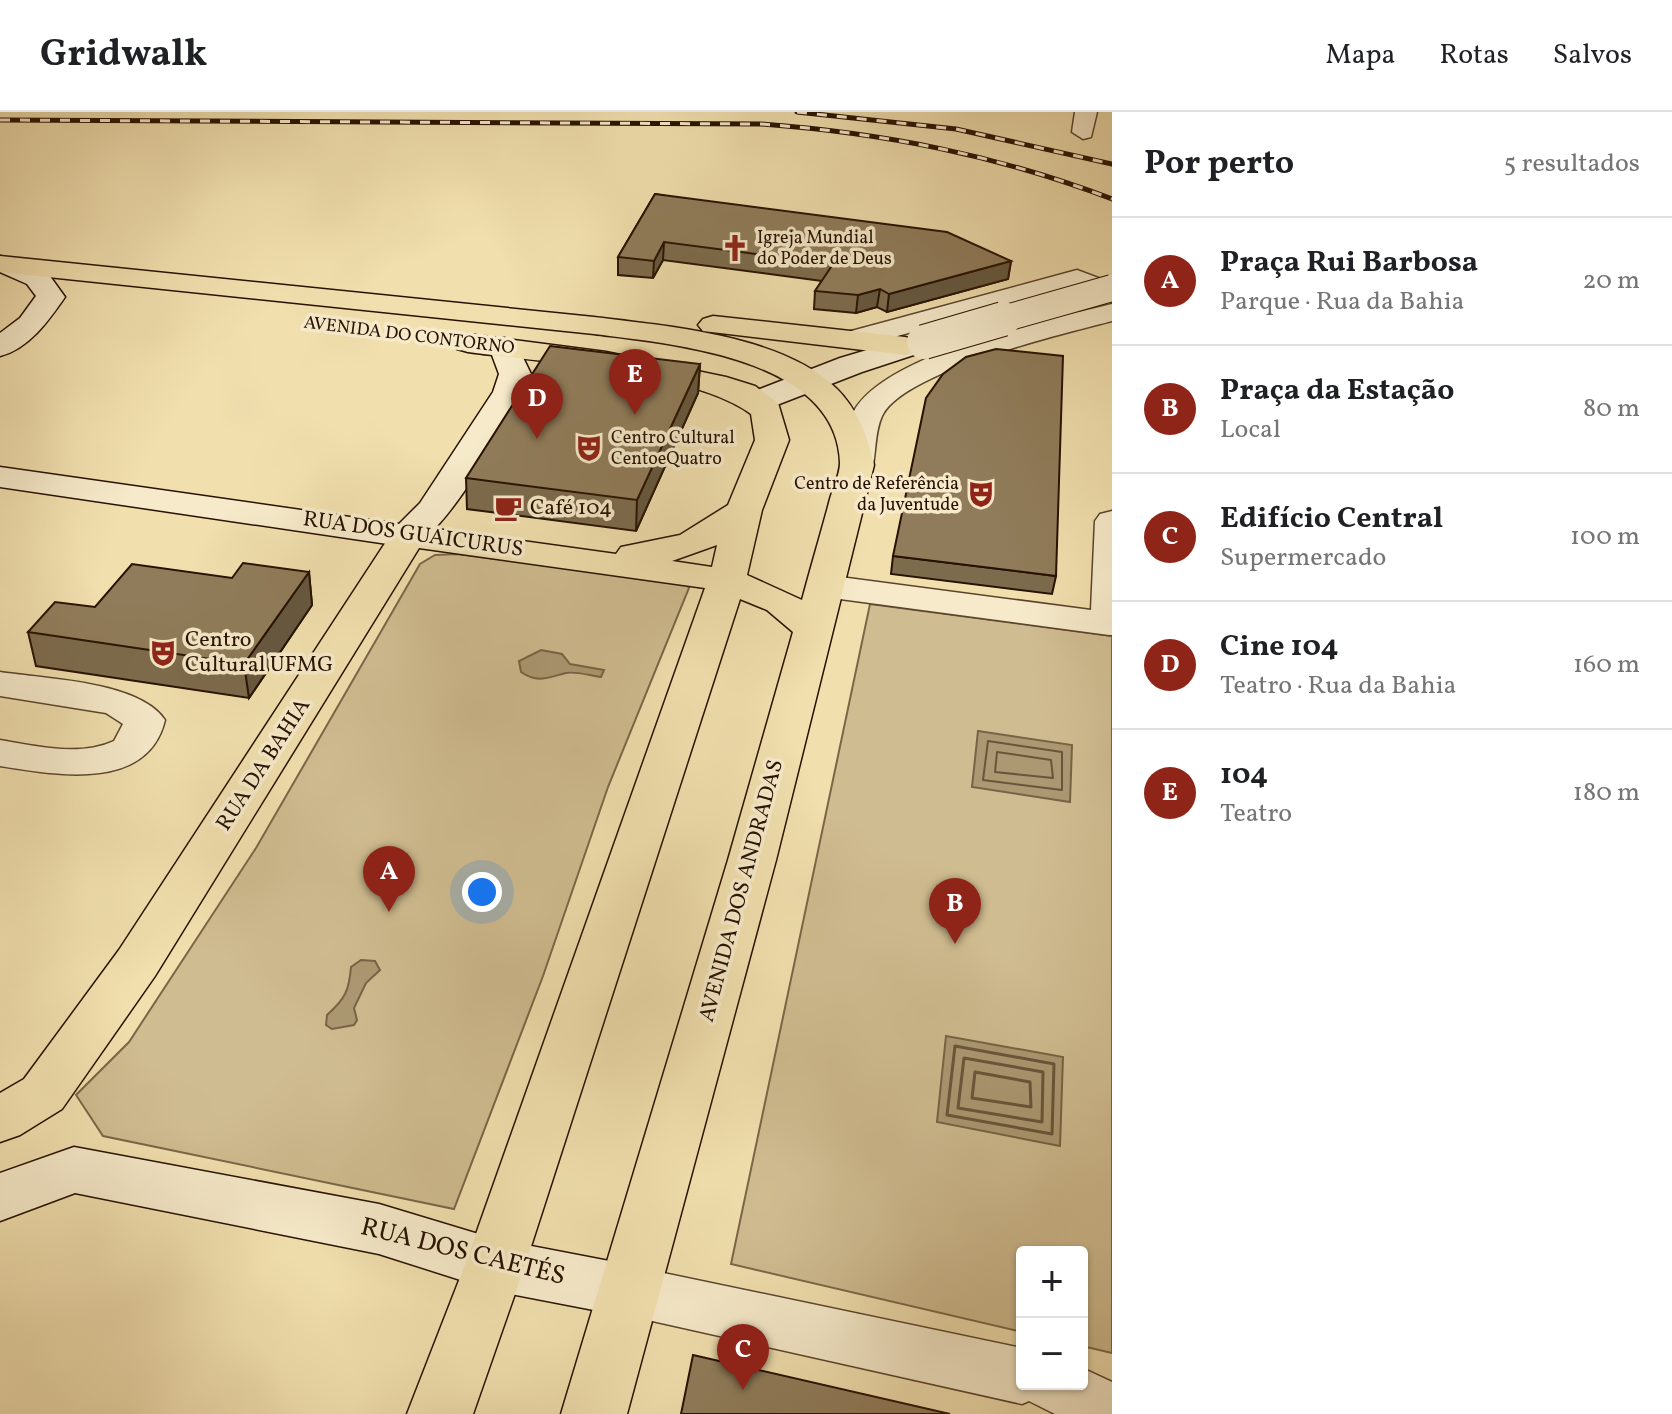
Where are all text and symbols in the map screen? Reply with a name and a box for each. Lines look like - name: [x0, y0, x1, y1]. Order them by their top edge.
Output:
- text: Gridwalk: [40, 29, 207, 82]
- text: Mapa: [1326, 36, 1396, 75]
- text: Rotas: [1440, 36, 1509, 75]
- text: Salvos: [1553, 36, 1632, 75]
- text: Por perto: [1144, 141, 1294, 188]
- text: 5 resultados: [1504, 146, 1640, 182]
- place label: Igreja Mundial do Poder de Deus: [757, 226, 892, 272]
- church icon: Igreja Mundial do Poder de Deus: [720, 233, 750, 263]
- text: Praça Rui Barbosa: [1220, 242, 1478, 284]
- text: A: [1161, 263, 1179, 299]
- text: 20 m: [1582, 263, 1640, 299]
- text: Parque · Rua da Bahia: [1220, 284, 1464, 320]
- street label: AVENIDA DO CONTORNO: [302, 311, 516, 361]
- pin: E: [609, 349, 661, 415]
- text: Praça da Estação: [1220, 370, 1454, 412]
- pin: D: [511, 373, 563, 439]
- text: B: [1161, 391, 1179, 427]
- text: 80 m: [1583, 391, 1640, 427]
- text: Local: [1220, 412, 1281, 448]
- place label: Centro Cultural CentoeQuatro: [611, 426, 735, 472]
- theatre icon: Centro Cultural CentoeQuatro: [574, 433, 604, 463]
- place label: Centro de Referência da Juventude: [794, 472, 959, 518]
- theatre icon: Centro de Referência da Juventude: [966, 479, 996, 509]
- cafe icon: Café 104: [493, 493, 523, 523]
- place label: Café 104: [530, 493, 612, 524]
- text: Edifício Central: [1220, 498, 1443, 540]
- street label: RUA DOS GUAICURUS: [301, 504, 525, 566]
- text: C: [1162, 519, 1178, 555]
- text: 100 m: [1570, 519, 1640, 555]
- text: Supermercado: [1220, 540, 1386, 576]
- place label: Centro Cultural UFMG: [185, 625, 333, 681]
- text: Cine 104: [1220, 626, 1339, 668]
- theatre icon: Centro Cultural UFMG: [148, 638, 178, 668]
- text: D: [1160, 647, 1180, 683]
- text: 160 m: [1573, 647, 1640, 683]
- text: Teatro · Rua da Bahia: [1220, 668, 1456, 704]
- street label: RUA DA BAHIA: [209, 692, 319, 838]
- text: 104: [1220, 754, 1268, 796]
- street label: AVENIDA DOS ANDRADAS: [692, 756, 792, 1026]
- text: E: [1162, 775, 1178, 811]
- text: 180 m: [1573, 775, 1640, 811]
- text: Teatro: [1220, 796, 1292, 832]
- pin: A: [363, 846, 415, 912]
- your location: [462, 872, 502, 912]
- pin: B: [929, 878, 981, 944]
- street label: RUA DOS CAETÉS: [357, 1209, 569, 1295]
- map controls: [1016, 1246, 1088, 1390]
- button: +: [1016, 1246, 1088, 1318]
- button: −: [1016, 1318, 1088, 1390]
- pin: C: [717, 1324, 769, 1390]

